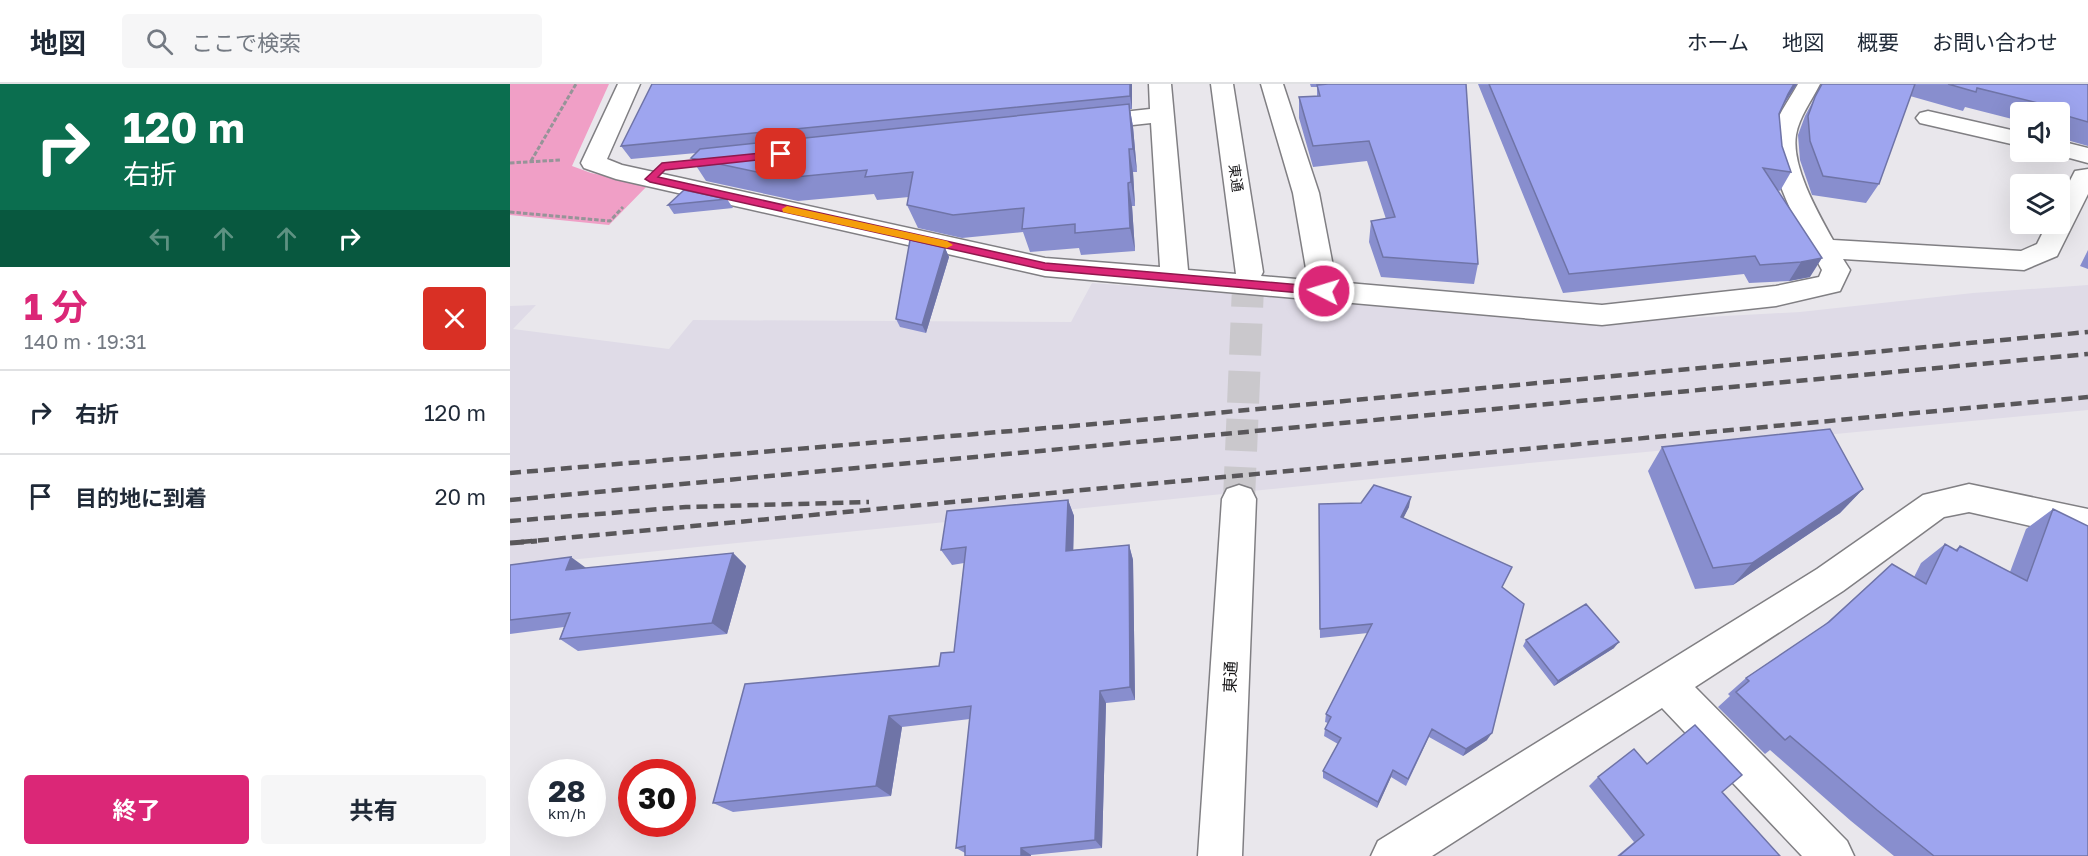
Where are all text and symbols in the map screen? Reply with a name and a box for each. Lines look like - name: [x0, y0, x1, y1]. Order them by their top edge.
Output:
- search box: [122, 14, 542, 68]
- icon: search: [143, 25, 176, 58]
- text: 地図: [30, 26, 86, 59]
- text: ここで検索: [191, 29, 301, 56]
- text: ホーム: [1687, 29, 1749, 55]
- text: 地図: [1782, 29, 1824, 55]
- text: 概要: [1857, 29, 1899, 55]
- text: お問い合わせ: [1932, 29, 2058, 55]
- text: 120 m: [123, 102, 245, 152]
- map controls: [2010, 102, 2070, 234]
- button: sound: [2010, 102, 2070, 162]
- icon: right: [24, 108, 102, 186]
- pin: [755, 128, 806, 179]
- icon: arrive: [764, 137, 797, 170]
- text: 右折: [123, 158, 177, 190]
- street label: 東通: [1226, 163, 1247, 193]
- button: layers: [2010, 174, 2070, 234]
- icon: left: [144, 222, 177, 255]
- icon: ahead: [207, 222, 240, 255]
- icon: ahead: [270, 222, 303, 255]
- icon: right: [333, 222, 366, 255]
- position arrow: [1292, 259, 1356, 323]
- text: 1 分: [24, 285, 88, 328]
- button: close: [423, 287, 486, 350]
- text: 140 m · 19:31: [24, 329, 146, 353]
- icon: right: [24, 396, 57, 429]
- text: 120 m: [424, 399, 486, 426]
- text: 右折: [75, 400, 119, 427]
- icon: arrive: [24, 480, 57, 513]
- text: 20 m: [435, 483, 486, 510]
- text: 目的地に到着: [75, 484, 207, 511]
- street label: 東通: [1219, 660, 1241, 694]
- speed limit sign: 30: [618, 759, 696, 837]
- text: 28: [548, 773, 586, 809]
- button: 終了: [24, 775, 249, 844]
- button: 共有: [261, 775, 486, 844]
- text: km/h: [548, 804, 586, 822]

